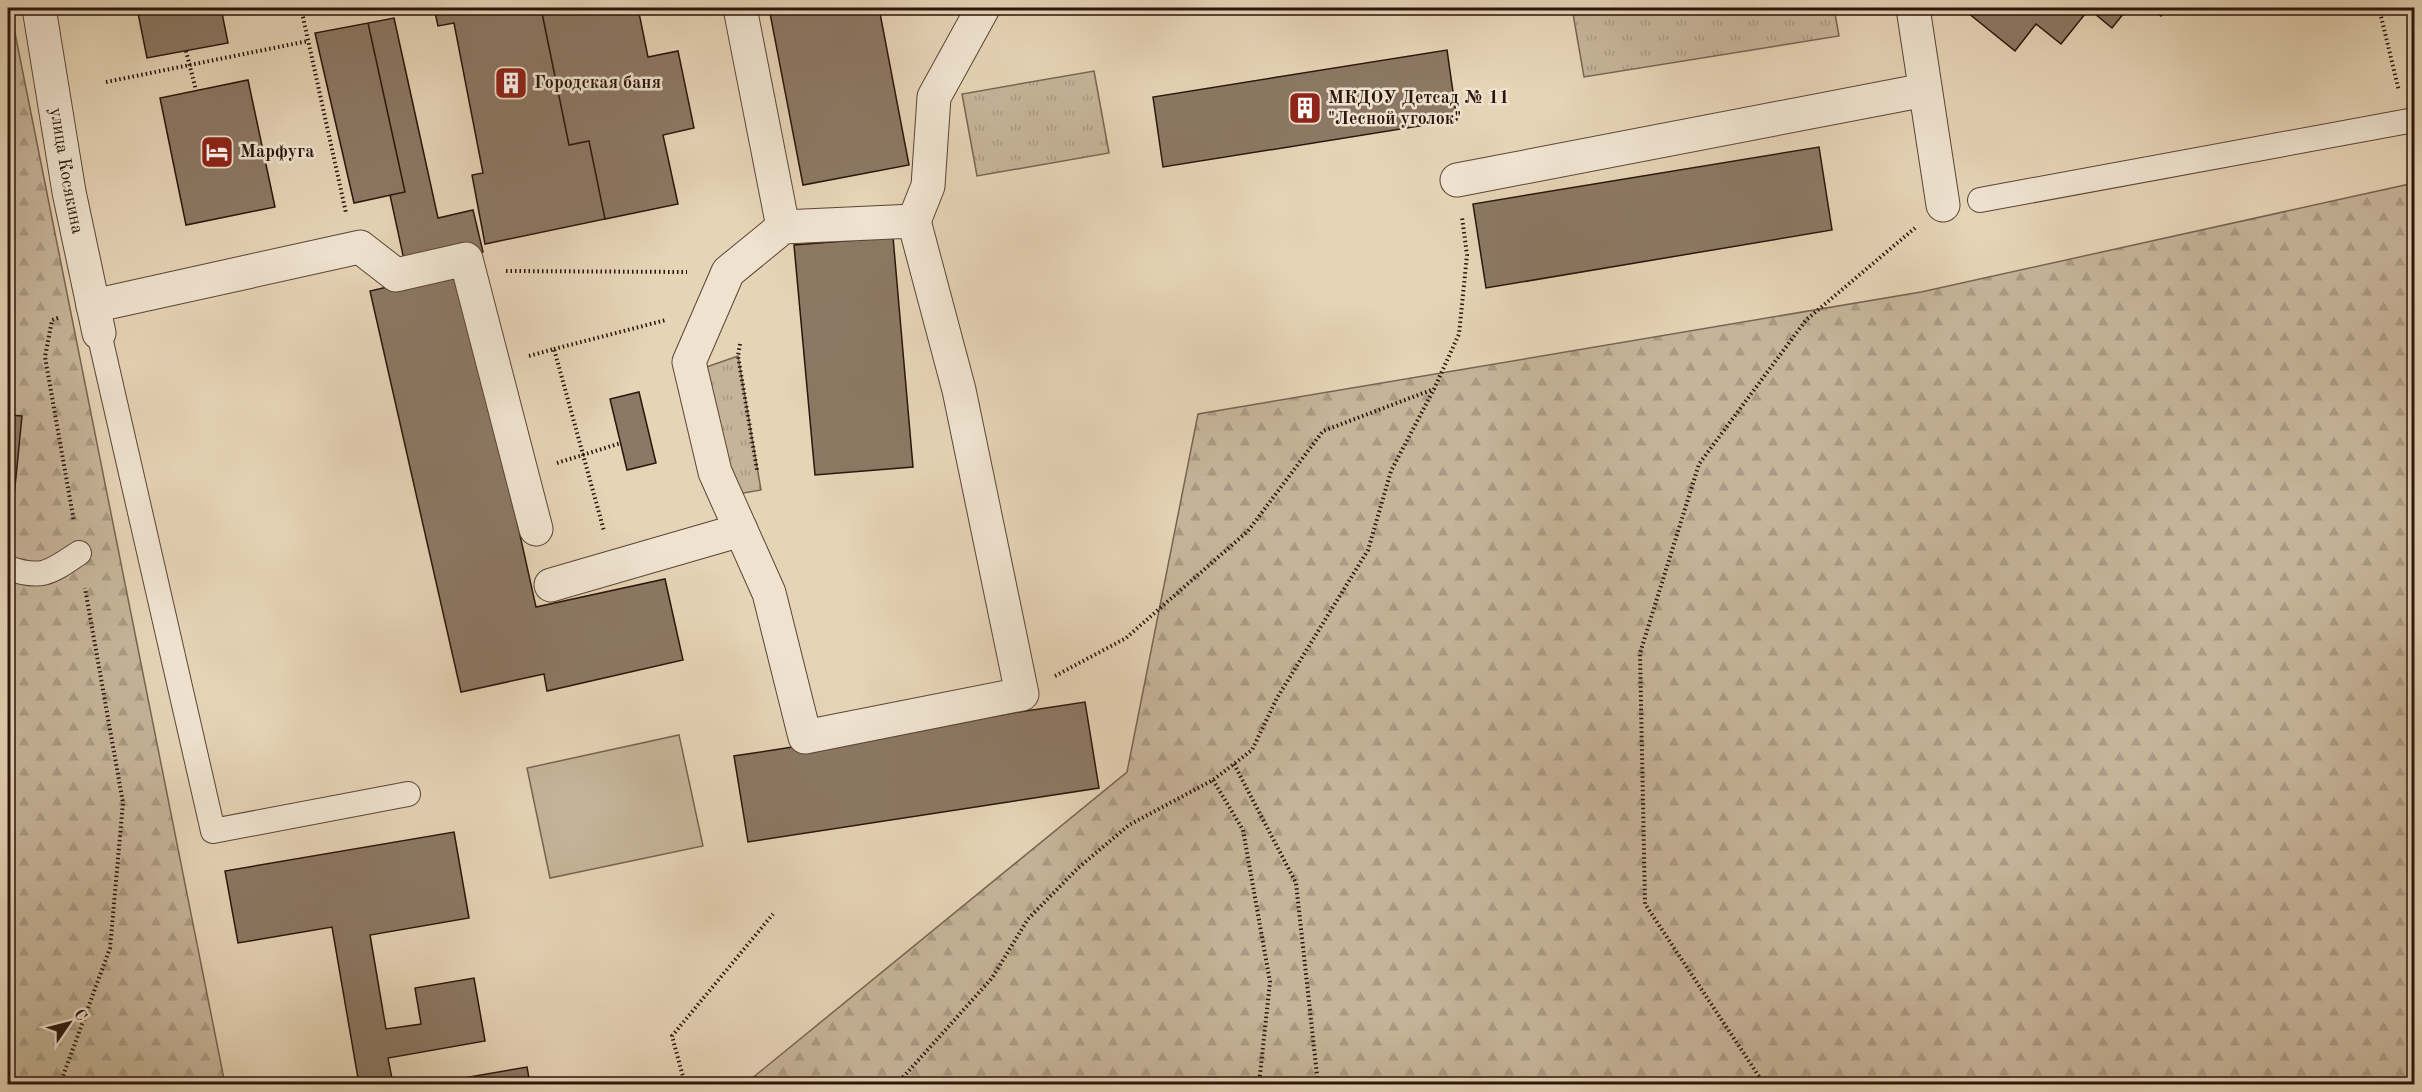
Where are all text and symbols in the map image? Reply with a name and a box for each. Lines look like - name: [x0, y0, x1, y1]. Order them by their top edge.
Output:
- building icon: Городская баня: [493, 65, 529, 101]
- place label: Городская баня: [534, 74, 661, 92]
- place label: МКДОУ Детсад № 11 "Лесной уголок": [1328, 89, 1509, 128]
- building icon: МКДОУ Детсад № 11 "Лесной уголок": [1287, 90, 1323, 126]
- street label: улица Косякина: [46, 106, 87, 236]
- hotel icon: Марфуга: [199, 134, 235, 170]
- place label: Марфуга: [240, 143, 314, 162]
- north arrow: [39, 993, 99, 1053]
- text: С: [70, 1007, 89, 1024]

